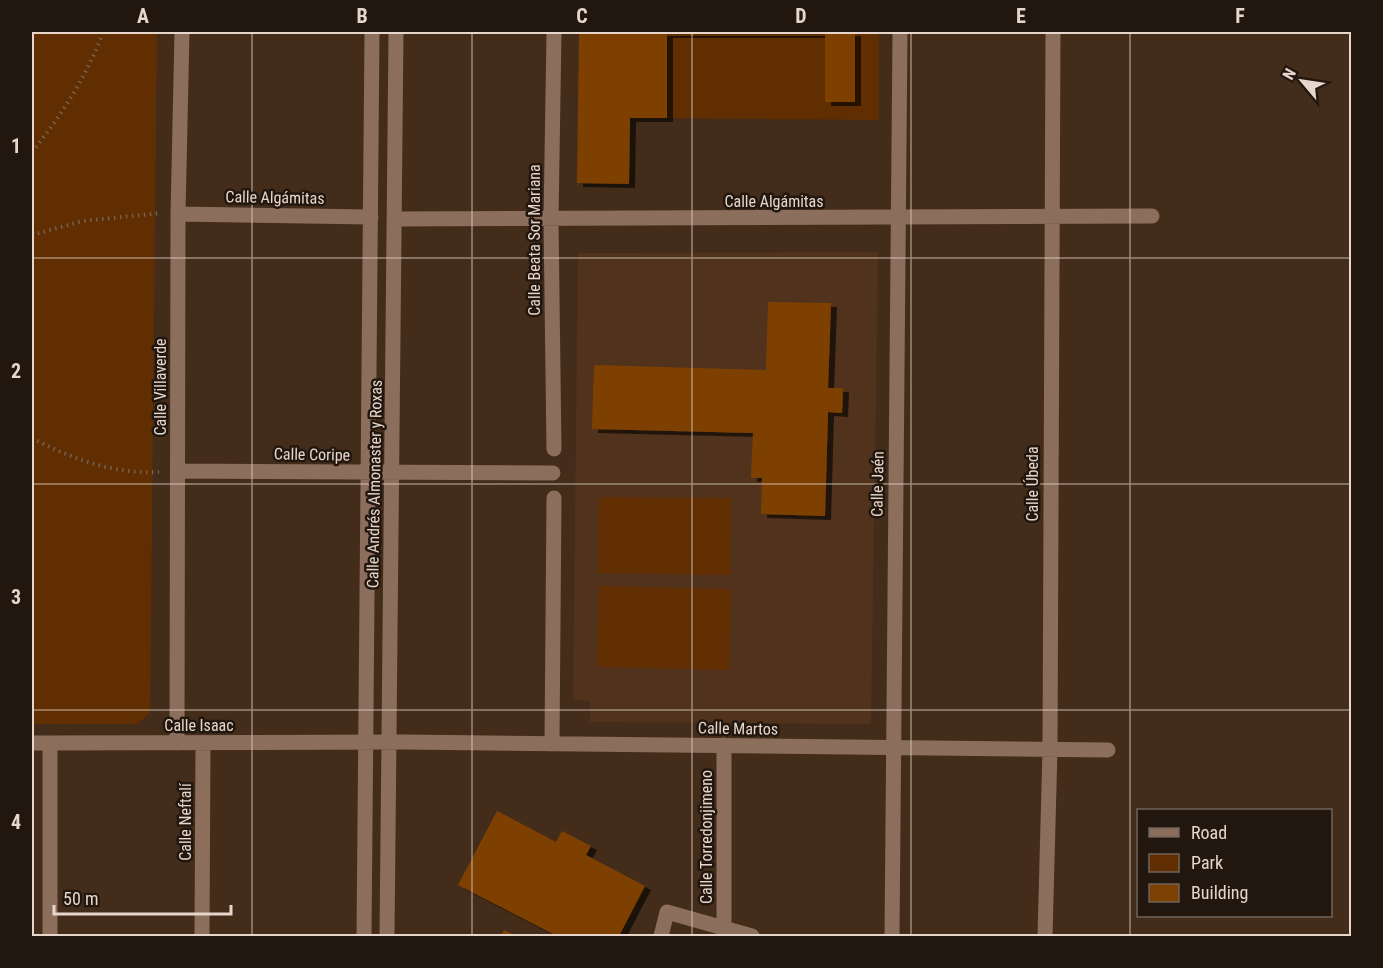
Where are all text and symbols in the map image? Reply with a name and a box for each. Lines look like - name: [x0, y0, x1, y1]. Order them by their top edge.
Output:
- text: A: [137, 4, 149, 28]
- text: B: [356, 4, 368, 28]
- text: C: [576, 4, 588, 28]
- text: D: [795, 4, 807, 28]
- text: E: [1016, 4, 1026, 28]
- text: F: [1235, 4, 1245, 28]
- north arrow: [1272, 51, 1332, 111]
- text: N: [1279, 65, 1300, 83]
- text: 1: [11, 134, 21, 158]
- street label: Calle Beata Sor Mariana: [525, 164, 544, 316]
- street label: Calle Algámitas: [225, 187, 325, 208]
- street label: Calle Algámitas: [724, 192, 824, 211]
- street label: Calle Villaverde: [151, 338, 170, 436]
- text: 2: [11, 359, 21, 383]
- street label: Calle Andrés Almonaster y Roxas: [363, 380, 386, 588]
- street label: Calle Coripe: [274, 444, 350, 465]
- street label: Calle Úbeda: [1023, 446, 1042, 522]
- street label: Calle Jaén: [867, 451, 888, 517]
- text: 3: [11, 585, 21, 609]
- street label: Calle Isaac: [164, 716, 234, 735]
- street label: Calle Martos: [698, 718, 778, 739]
- street label: Calle Torredonjimeno: [697, 770, 716, 904]
- street label: Calle Neftalí: [176, 782, 195, 861]
- legend: [1137, 809, 1332, 917]
- text: 4: [11, 810, 21, 834]
- text: Road: [1191, 822, 1227, 843]
- text: Park: [1191, 852, 1223, 873]
- scale bar: [54, 878, 231, 916]
- text: Building: [1191, 882, 1248, 903]
- text: 50 m: [63, 888, 98, 909]

